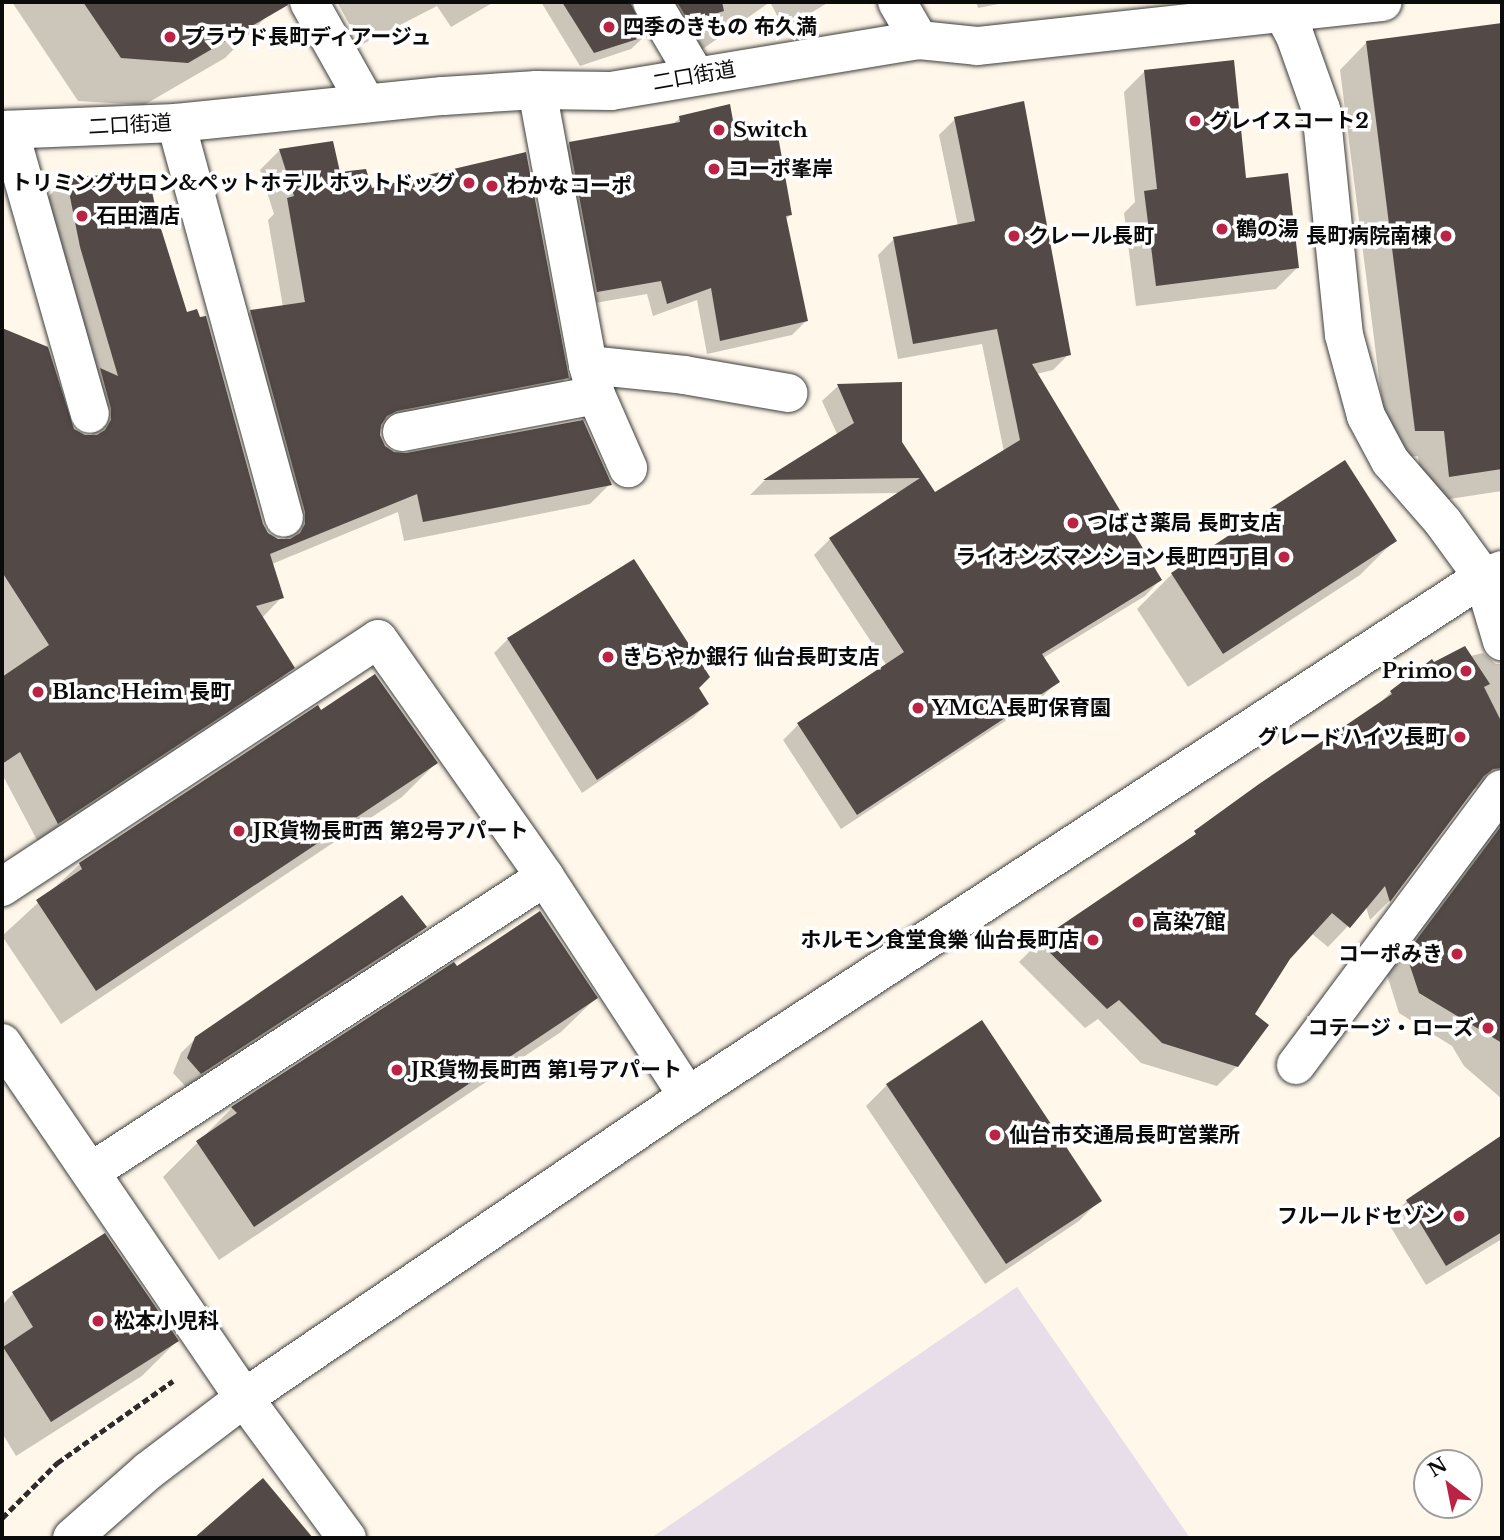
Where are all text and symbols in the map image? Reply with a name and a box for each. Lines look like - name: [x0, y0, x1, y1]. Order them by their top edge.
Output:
- place label: 四季のきもの 布久満: [623, 14, 818, 40]
- marker: 四季のきもの 布久満: [601, 19, 617, 35]
- place label: プラウド長町ディアージュ: [184, 24, 435, 50]
- marker: プラウド長町ディアージュ: [162, 29, 178, 45]
- street label: 二口街道: [650, 56, 738, 96]
- place label: グレイスコート2: [1209, 108, 1370, 134]
- street label: 二口街道: [87, 110, 173, 140]
- marker: グレイスコート2: [1187, 113, 1203, 129]
- place label: Switch: [733, 117, 808, 143]
- marker: Switch: [711, 122, 727, 138]
- place label: コーポ峯岸: [728, 156, 833, 182]
- marker: コーポ峯岸: [706, 161, 722, 177]
- place label: トリミングサロン&ペットホテル ホットドッグ: [11, 170, 455, 196]
- place label: わかなコーポ: [506, 173, 632, 199]
- marker: トリミングサロン&ペットホテル ホットドッグ: [461, 175, 477, 191]
- marker: わかなコーポ: [484, 178, 500, 194]
- place label: 石田酒店: [96, 203, 180, 229]
- marker: 石田酒店: [74, 208, 90, 224]
- place label: 鶴の湯: [1236, 216, 1299, 242]
- marker: 鶴の湯: [1214, 221, 1230, 237]
- place label: クレール長町: [1028, 223, 1154, 249]
- place label: 長町病院南棟: [1306, 223, 1432, 249]
- marker: クレール長町: [1006, 228, 1022, 244]
- marker: 長町病院南棟: [1438, 228, 1454, 244]
- place label: つばさ薬局 長町支店: [1087, 510, 1282, 536]
- marker: つばさ薬局 長町支店: [1065, 515, 1081, 531]
- place label: ライオンズマンション長町四丁目: [955, 544, 1270, 570]
- marker: ライオンズマンション長町四丁目: [1276, 549, 1292, 565]
- place label: きらやか銀行 仙台長町支店: [622, 644, 880, 670]
- marker: きらやか銀行 仙台長町支店: [600, 649, 616, 665]
- place label: Primo: [1382, 658, 1452, 684]
- marker: Primo: [1458, 663, 1474, 679]
- place label: Blanc Heim 長町: [52, 679, 231, 705]
- marker: Blanc Heim 長町: [30, 684, 46, 700]
- place label: YMCA長町保育園: [932, 695, 1111, 721]
- marker: YMCA長町保育園: [910, 700, 926, 716]
- place label: グレードハイツ長町: [1257, 724, 1446, 750]
- marker: グレードハイツ長町: [1452, 729, 1468, 745]
- place label: JR貨物長町西 第2号アパート: [253, 818, 529, 844]
- marker: JR貨物長町西 第2号アパート: [231, 823, 247, 839]
- place label: 高染7館: [1152, 909, 1226, 935]
- marker: 高染7館: [1130, 914, 1146, 930]
- place label: ホルモン食堂食樂 仙台長町店: [800, 927, 1079, 953]
- marker: ホルモン食堂食樂 仙台長町店: [1085, 932, 1101, 948]
- place label: コーポみき: [1338, 941, 1443, 967]
- marker: コーポみき: [1449, 946, 1465, 962]
- place label: コテージ・ローズ: [1306, 1015, 1474, 1041]
- marker: コテージ・ローズ: [1480, 1020, 1496, 1036]
- place label: JR貨物長町西 第1号アパート: [411, 1057, 682, 1083]
- marker: JR貨物長町西 第1号アパート: [389, 1062, 405, 1078]
- place label: 仙台市交通局長町営業所: [1009, 1122, 1240, 1148]
- marker: 仙台市交通局長町営業所: [987, 1127, 1003, 1143]
- place label: フルールドセゾン: [1277, 1203, 1445, 1229]
- marker: フルールドセゾン: [1451, 1208, 1467, 1224]
- place label: 松本小児科: [114, 1308, 219, 1334]
- marker: 松本小児科: [88, 1311, 108, 1331]
- north arrow: [1413, 1449, 1483, 1519]
- text: N: [1424, 1453, 1451, 1482]

